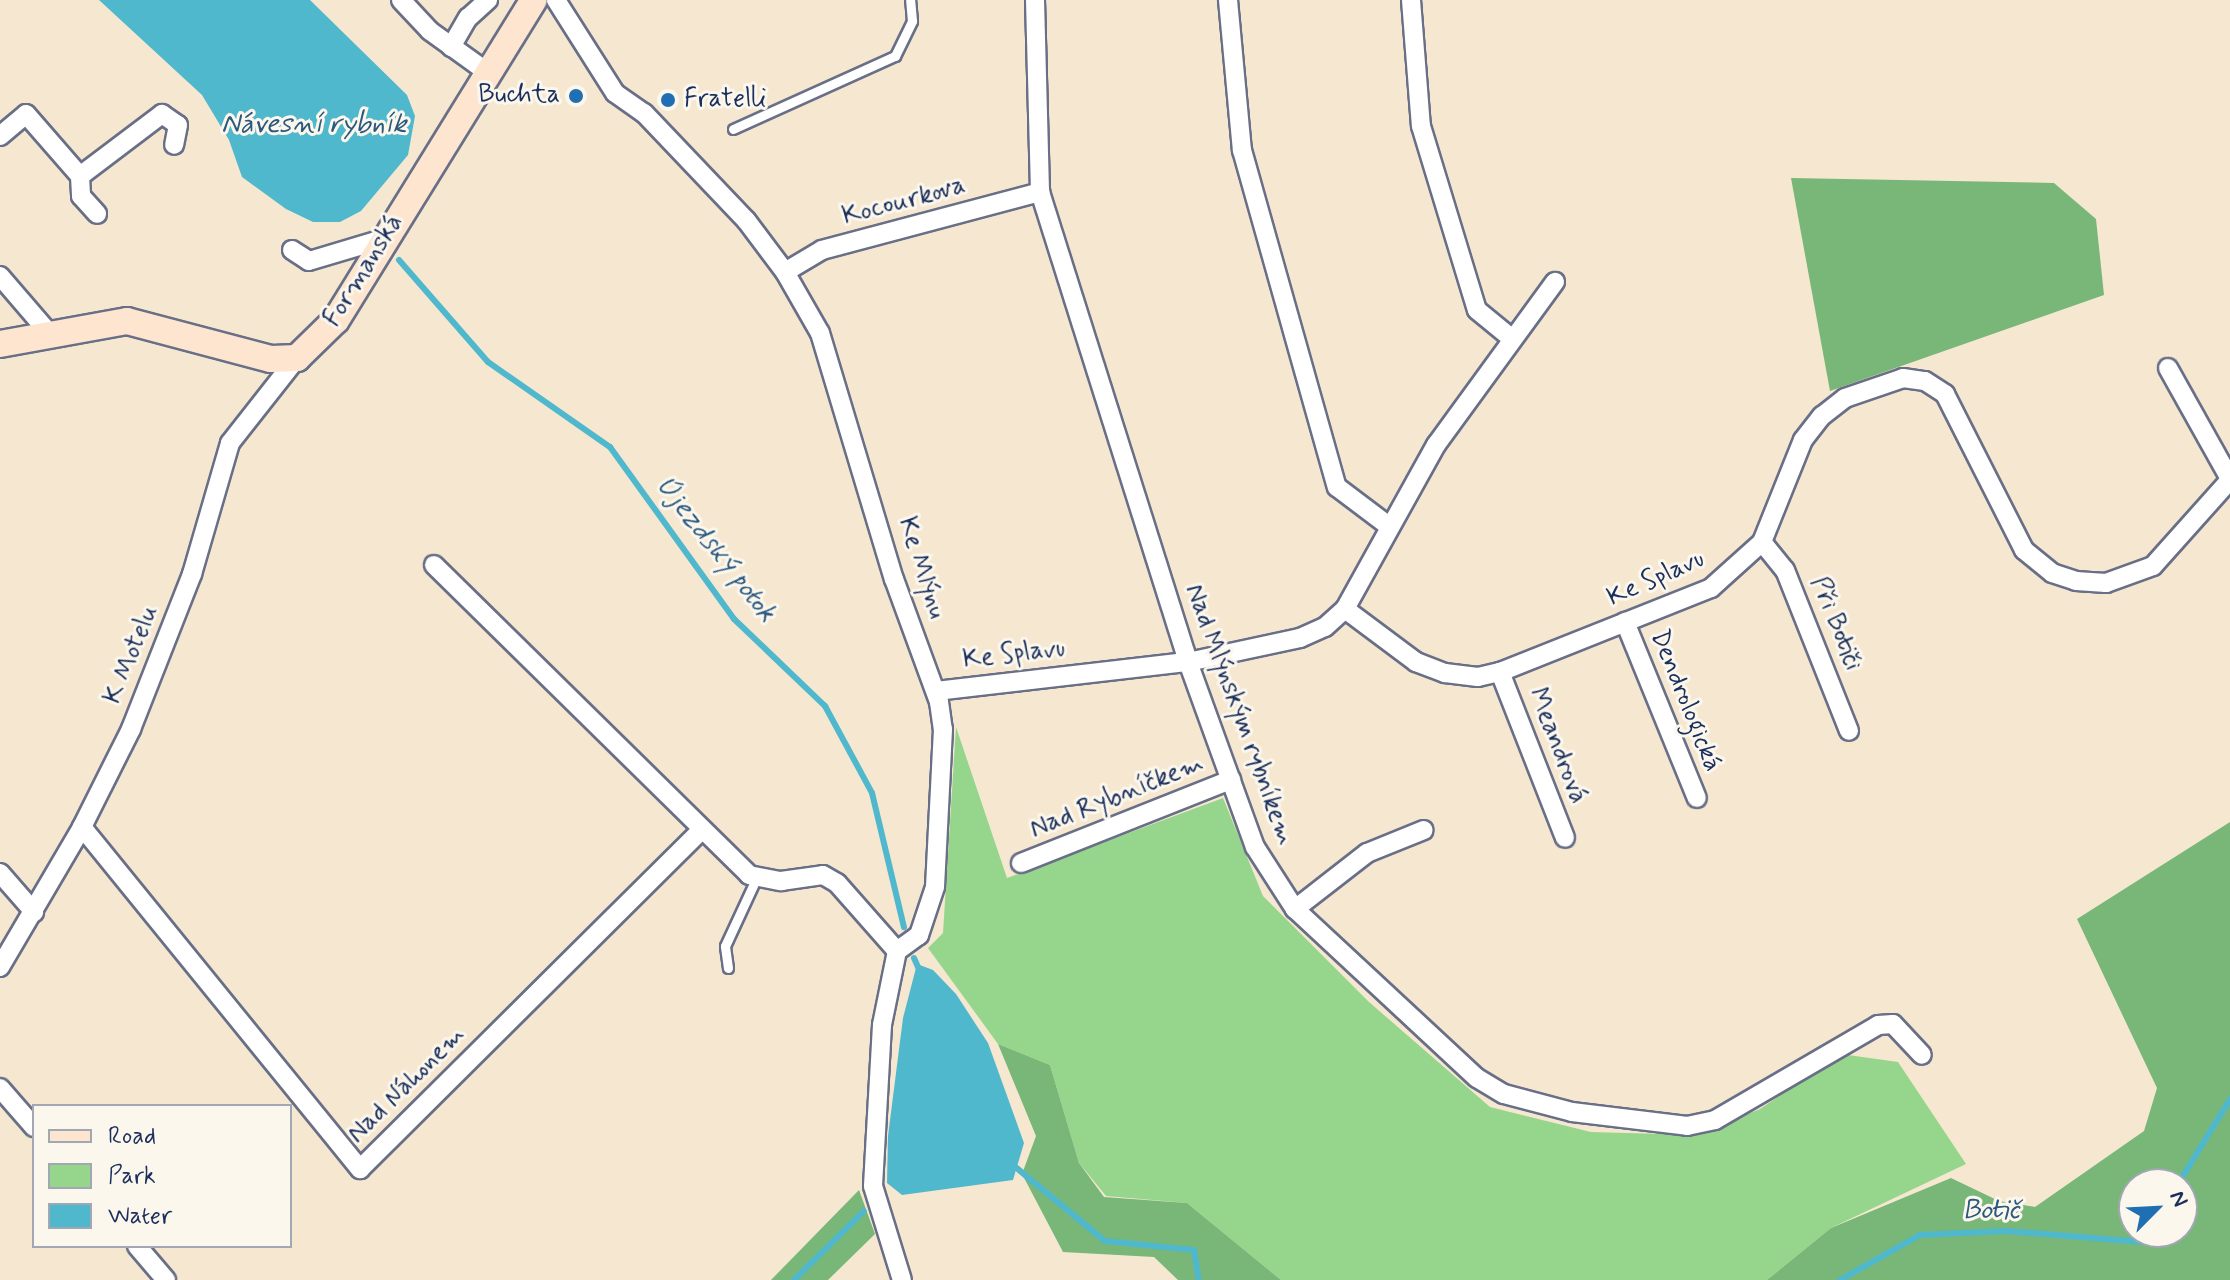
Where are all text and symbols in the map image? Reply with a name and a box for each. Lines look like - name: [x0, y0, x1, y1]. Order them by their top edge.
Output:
- place label: Buchta: [478, 80, 560, 112]
- place label: Fratelli: [684, 84, 767, 116]
- marker: Buchta: [567, 87, 585, 105]
- marker: Fratelli: [659, 91, 677, 109]
- water label: Návesní rybník: [221, 108, 407, 142]
- street label: Kocourkova: [839, 171, 969, 233]
- street label: Formanská: [317, 209, 411, 333]
- water label: Újezdský potok: [647, 469, 783, 629]
- street label: Ke Mlýnu: [890, 514, 952, 622]
- street label: Ke Splavu: [1603, 544, 1709, 614]
- street label: Při Botiči: [1802, 572, 1868, 676]
- street label: Nad Mlýnským rybníkem: [1177, 579, 1301, 851]
- street label: K Motelu: [99, 604, 165, 706]
- street label: Dendrologická: [1642, 626, 1728, 776]
- street label: Ke Splavu: [961, 633, 1067, 677]
- street label: Meandrová: [1521, 684, 1593, 808]
- street label: Nad Rybníčkem: [1031, 750, 1203, 844]
- street label: Nad Náhonem: [342, 1020, 472, 1150]
- legend: [32, 1104, 292, 1248]
- text: Road: [108, 1121, 156, 1152]
- text: Park: [108, 1161, 156, 1192]
- north arrow: [2118, 1168, 2198, 1248]
- text: N: [2162, 1187, 2194, 1211]
- water label: Botič: [1962, 1194, 2020, 1228]
- text: Water: [108, 1201, 172, 1232]

